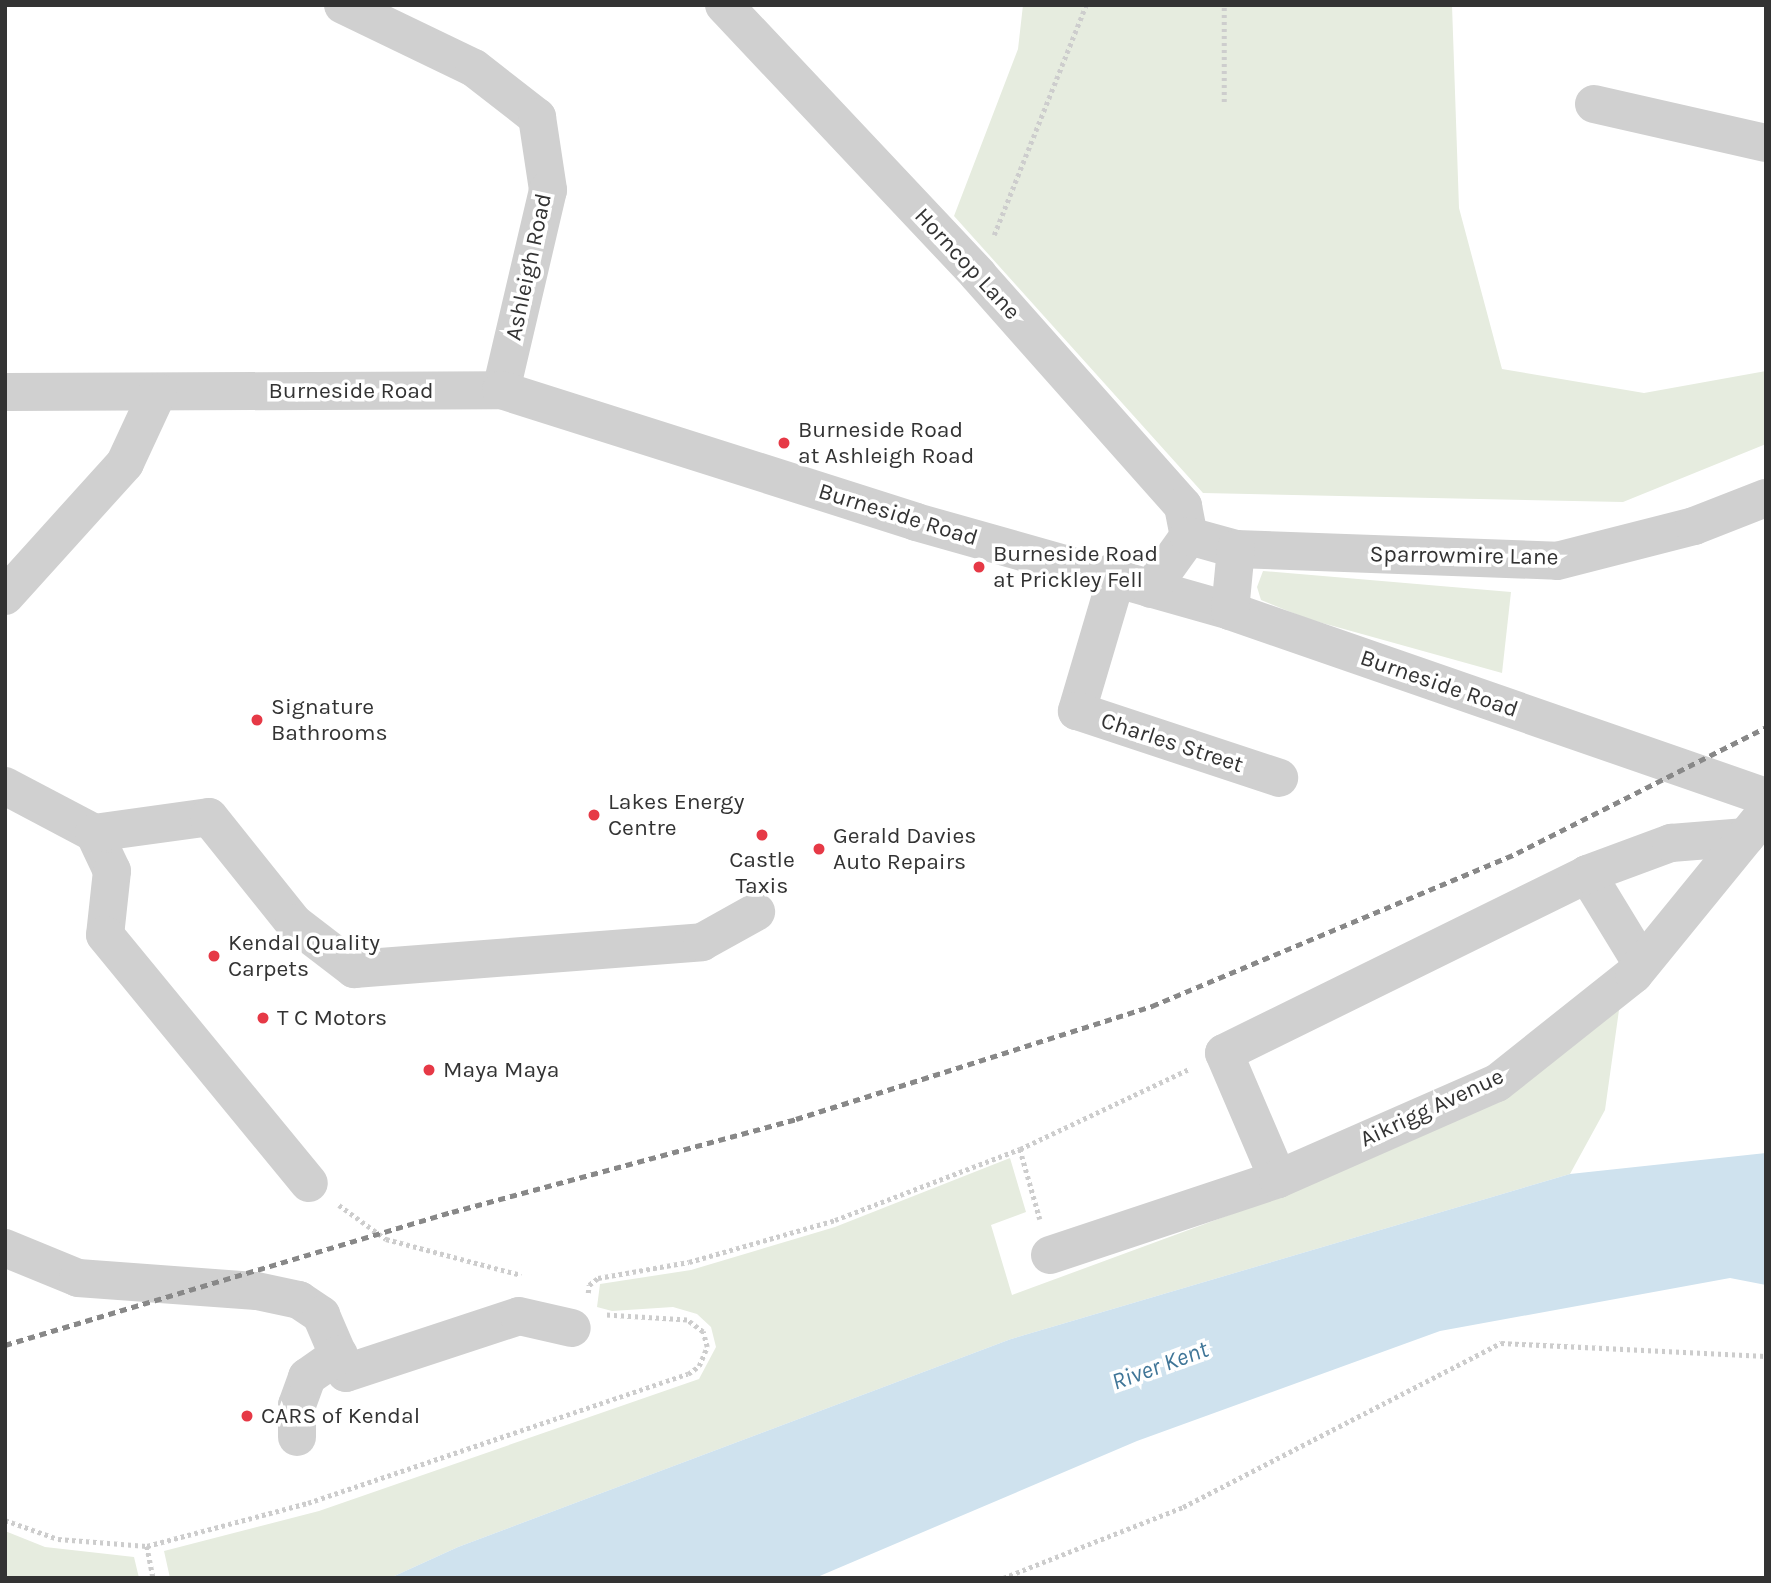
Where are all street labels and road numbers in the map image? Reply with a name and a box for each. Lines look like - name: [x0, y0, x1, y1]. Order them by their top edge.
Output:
- street label: Ashleigh Road: [500, 191, 558, 343]
- street label: Horncop Lane: [908, 202, 1026, 326]
- street label: Burneside Road: [268, 377, 434, 405]
- street label: Burneside Road: [815, 478, 981, 552]
- street label: Sparrowmire Lane: [1369, 541, 1559, 571]
- street label: Burneside Road: [1356, 644, 1522, 724]
- street label: Charles Street: [1097, 707, 1247, 779]
- street label: Aikrigg Avenue: [1356, 1063, 1508, 1153]

